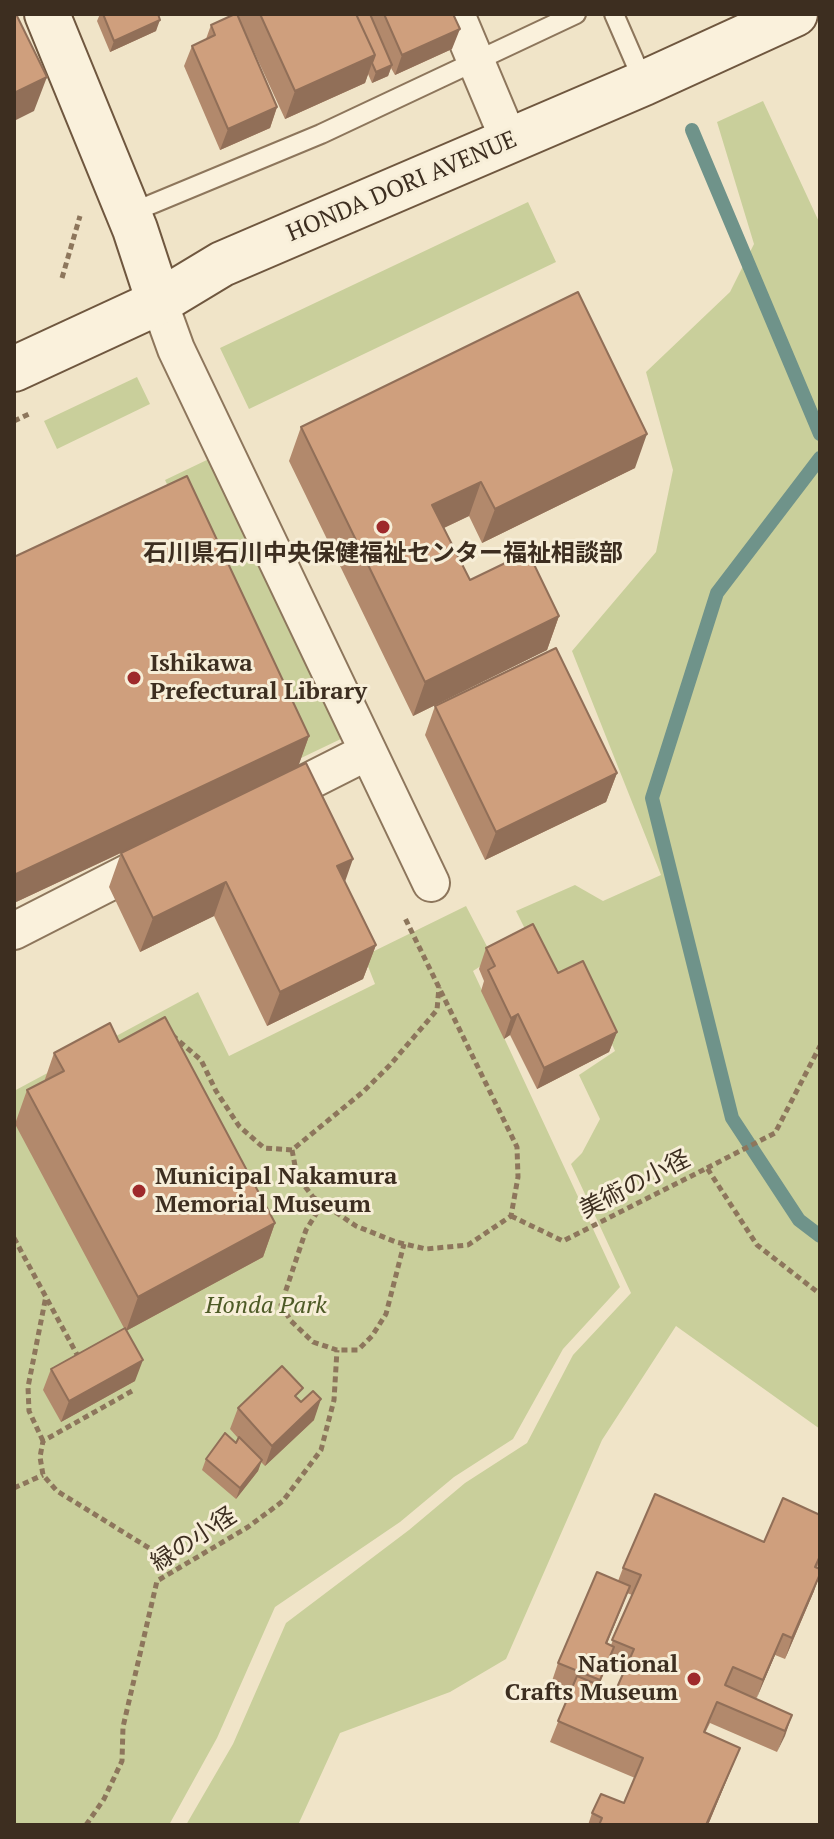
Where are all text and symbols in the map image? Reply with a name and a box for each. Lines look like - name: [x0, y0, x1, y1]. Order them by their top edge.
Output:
- street label: HONDA DORI AVENUE: [283, 125, 521, 249]
- marker: 石川県石川中央保健福祉センター福祉相談部: [374, 518, 392, 536]
- place label: 石川県石川中央保健福祉センター福祉相談部: [143, 540, 623, 568]
- place label: Ishikawa Prefectural Library: [150, 650, 367, 706]
- marker: Ishikawa Prefectural Library: [125, 669, 143, 687]
- street label: 美術の小径: [575, 1145, 695, 1225]
- place label: Municipal Nakamura Memorial Museum: [155, 1163, 397, 1219]
- marker: Municipal Nakamura Memorial Museum: [130, 1182, 148, 1200]
- park label: Honda Park: [205, 1292, 327, 1320]
- street label: 緑の小径: [146, 1502, 242, 1578]
- place label: National Crafts Museum: [505, 1651, 678, 1707]
- marker: National Crafts Museum: [685, 1670, 703, 1688]

